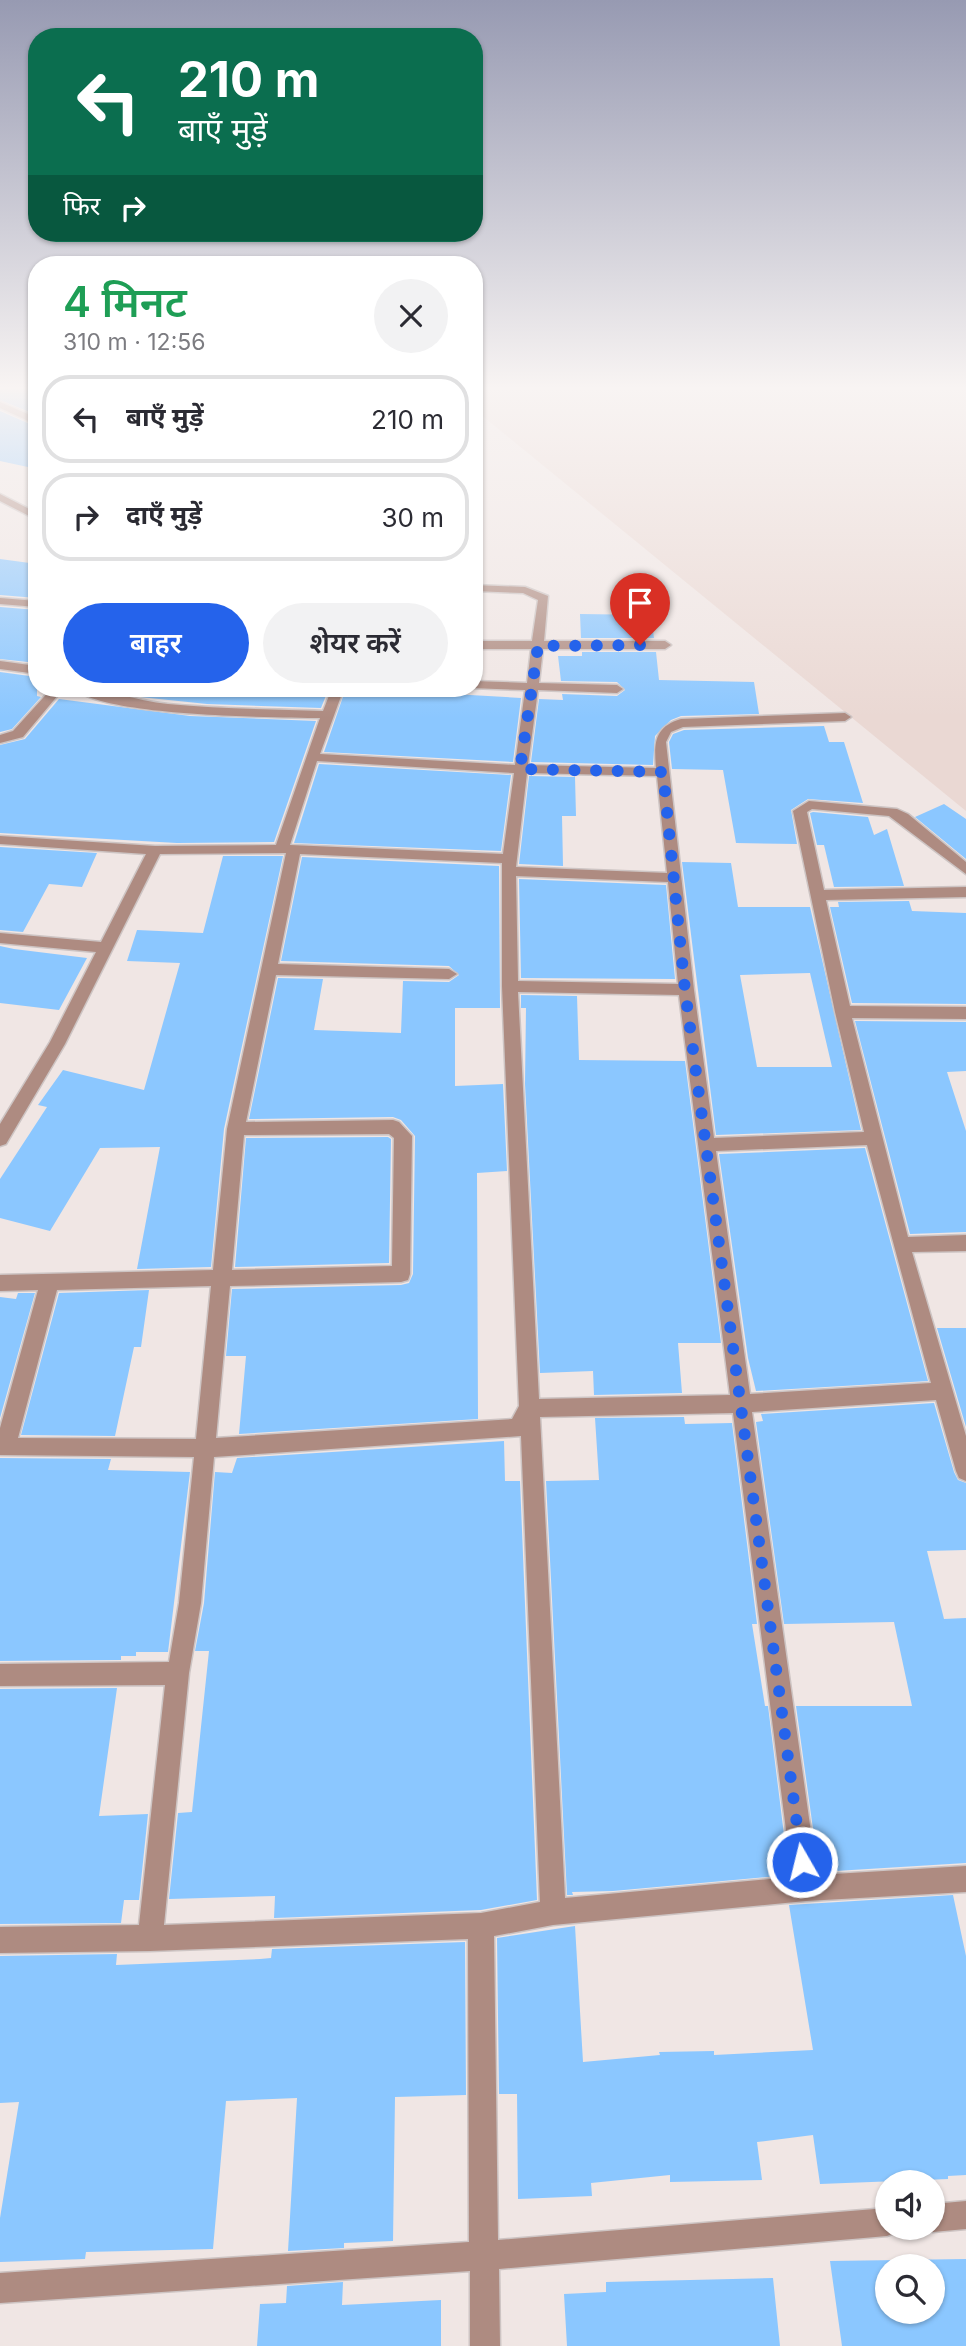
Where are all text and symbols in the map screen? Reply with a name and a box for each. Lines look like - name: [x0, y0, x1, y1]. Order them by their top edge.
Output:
- text: 210 m: [178, 50, 319, 109]
- icon: left: [63, 56, 154, 147]
- text: बाएँ मुड़ें: [178, 110, 268, 149]
- icon: right: [114, 189, 152, 227]
- text: फिर: [63, 190, 100, 221]
- text: 4 मिनट: [63, 276, 187, 327]
- button: close: [374, 279, 448, 353]
- text: 310 m · 12:56: [63, 328, 206, 356]
- icon: left: [67, 400, 105, 438]
- text: बाएँ मुड़ें: [126, 401, 203, 432]
- text: 210 m: [371, 404, 444, 435]
- icon: right: [67, 498, 105, 536]
- text: दाएँ मुड़ें: [126, 499, 202, 530]
- text: 30 m: [381, 502, 444, 533]
- pin: [610, 573, 670, 645]
- icon: arrive: [621, 584, 659, 622]
- button: बाहर: [63, 603, 249, 683]
- button: शेयर करें: [263, 603, 448, 683]
- position arrow: [765, 1825, 839, 1899]
- map controls: [875, 2170, 945, 2324]
- button: sound: [875, 2170, 945, 2240]
- button: search: [875, 2254, 945, 2324]

